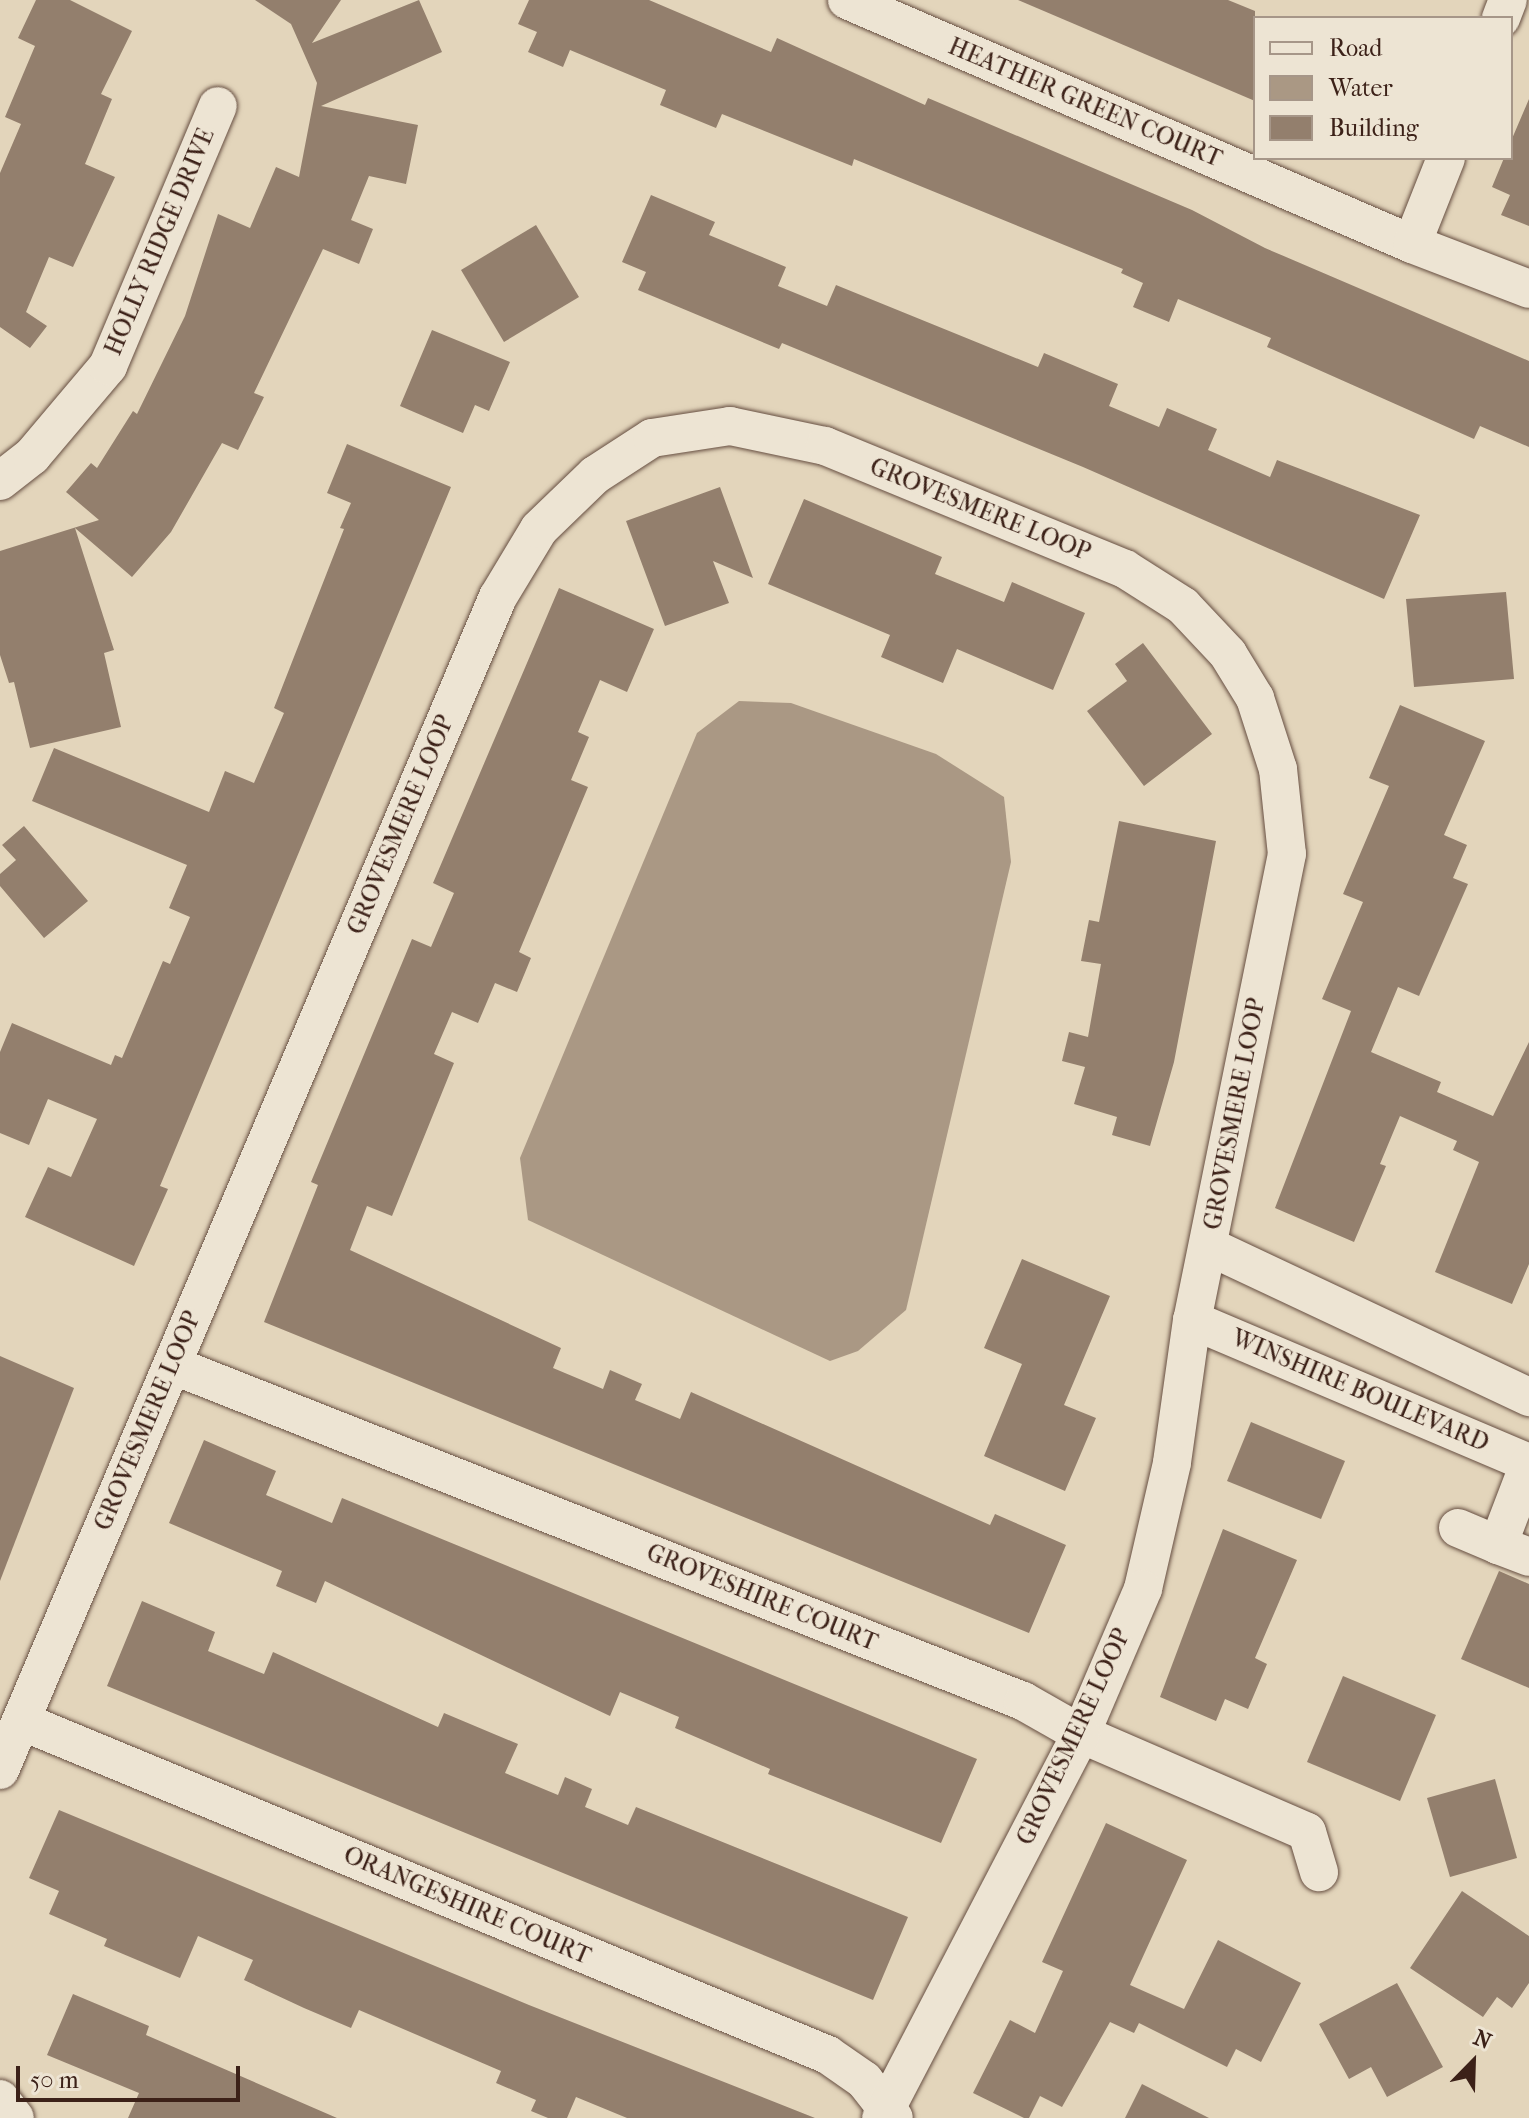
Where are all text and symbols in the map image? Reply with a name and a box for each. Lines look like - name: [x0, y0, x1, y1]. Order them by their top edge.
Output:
- legend: [1253, 16, 1513, 160]
- street label: HEATHER GREEN COURT: [944, 32, 1226, 174]
- text: Road: [1329, 34, 1382, 62]
- text: Water: [1329, 74, 1393, 102]
- text: Building: [1329, 114, 1419, 142]
- street label: HOLLY RIDGE DRIVE: [99, 124, 221, 360]
- street label: GROVESMERE LOOP: [866, 453, 1094, 567]
- street label: GROVESMERE LOOP: [342, 711, 460, 939]
- street label: GROVESMERE LOOP: [1198, 996, 1272, 1232]
- street label: GROVESMERE LOOP: [89, 1307, 207, 1535]
- street label: WINSHIRE BOULEVARD: [1227, 1324, 1493, 1458]
- street label: GROVESHIRE COURT: [642, 1538, 882, 1658]
- street label: GROVESMERE LOOP: [1011, 1624, 1137, 1850]
- street label: ORANGESHIRE COURT: [339, 1841, 595, 1971]
- north arrow: [1433, 2022, 1513, 2102]
- text: N: [1470, 2025, 1495, 2055]
- scale bar: [20, 2050, 244, 2100]
- text: 50 m: [30, 2066, 79, 2094]

